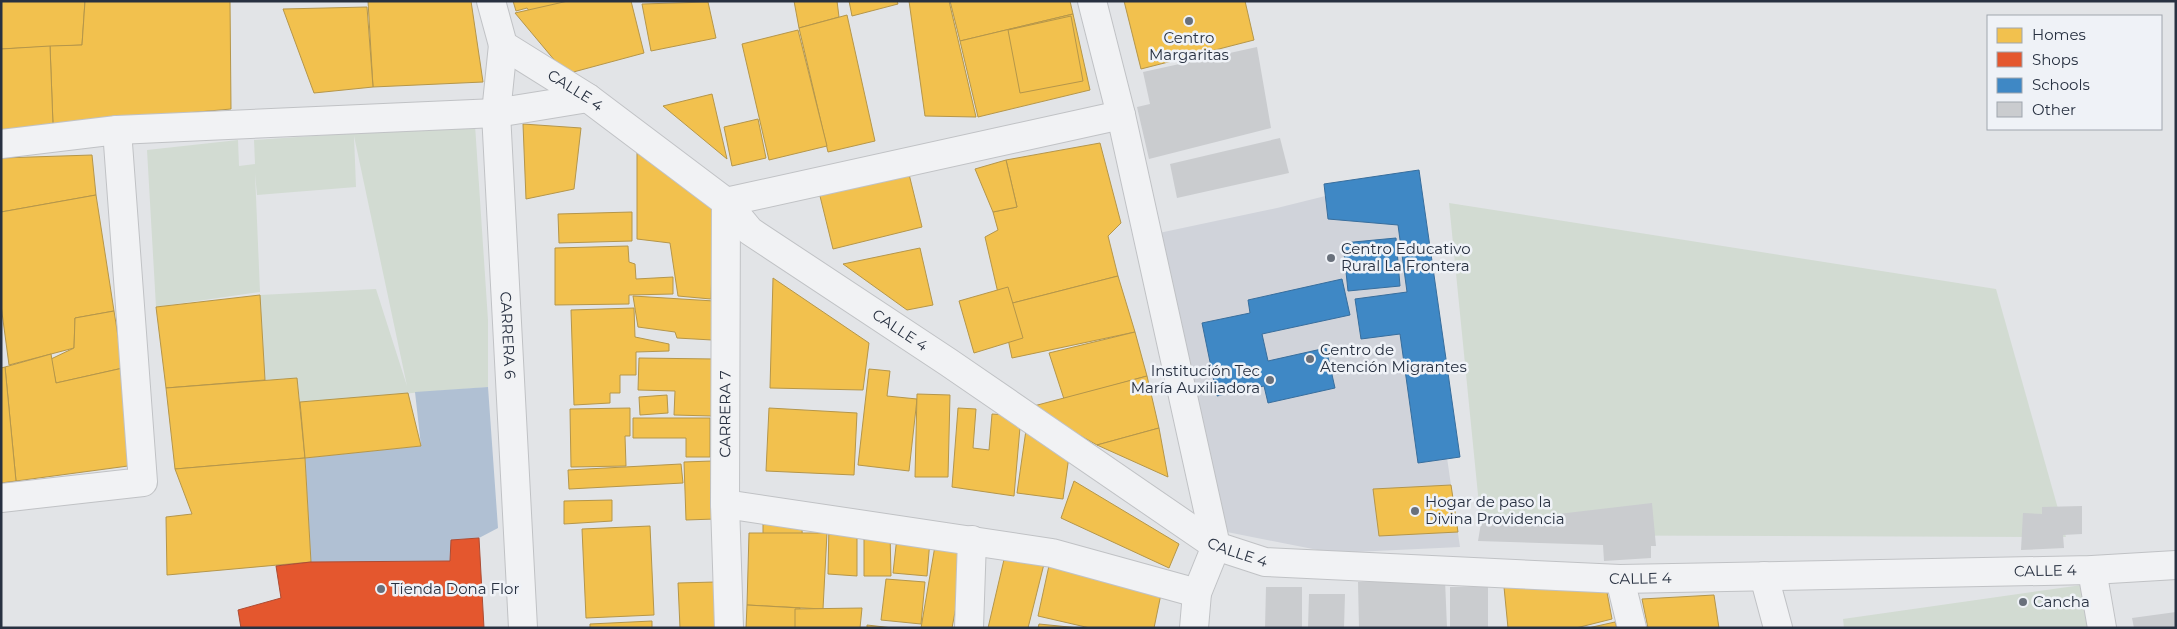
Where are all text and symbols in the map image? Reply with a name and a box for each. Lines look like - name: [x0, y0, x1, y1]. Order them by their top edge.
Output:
- marker: Centro Margaritas: [1183, 15, 1195, 27]
- legend: [1987, 15, 2162, 130]
- text: Homes: [2032, 25, 2086, 44]
- place label: Centro Margaritas: [1149, 28, 1229, 64]
- text: Shops: [2032, 50, 2078, 69]
- street label: CALLE 4: [544, 65, 607, 115]
- text: Schools: [2032, 75, 2090, 94]
- text: Other: [2032, 100, 2076, 119]
- place label: Centro Educativo Rural La Frontera: [1341, 239, 1471, 275]
- marker: Centro Educativo Rural La Frontera: [1325, 252, 1337, 264]
- street label: CARRERA 6: [496, 291, 520, 380]
- street label: CALLE 4: [869, 305, 932, 355]
- place label: Centro de Atención Migrantes: [1320, 340, 1467, 376]
- marker: Centro de Atención Migrantes: [1304, 353, 1316, 365]
- place label: Institución Tec María Auxiliadora: [1131, 361, 1260, 397]
- street label: CARRERA 7: [715, 370, 734, 458]
- marker: Institución Tec María Auxiliadora: [1264, 374, 1276, 386]
- place label: Hogar de paso la Divina Providencia: [1425, 492, 1565, 528]
- marker: Hogar de paso la Divina Providencia: [1409, 505, 1421, 517]
- street label: CALLE 4: [1203, 533, 1270, 571]
- street label: CALLE 4: [2014, 560, 2077, 580]
- street label: CALLE 4: [1609, 568, 1672, 588]
- place label: Tienda Dona Flor: [391, 579, 519, 598]
- marker: Tienda Dona Flor: [375, 583, 387, 595]
- place label: Cancha: [2033, 592, 2090, 611]
- marker: Cancha: [2017, 596, 2029, 608]

